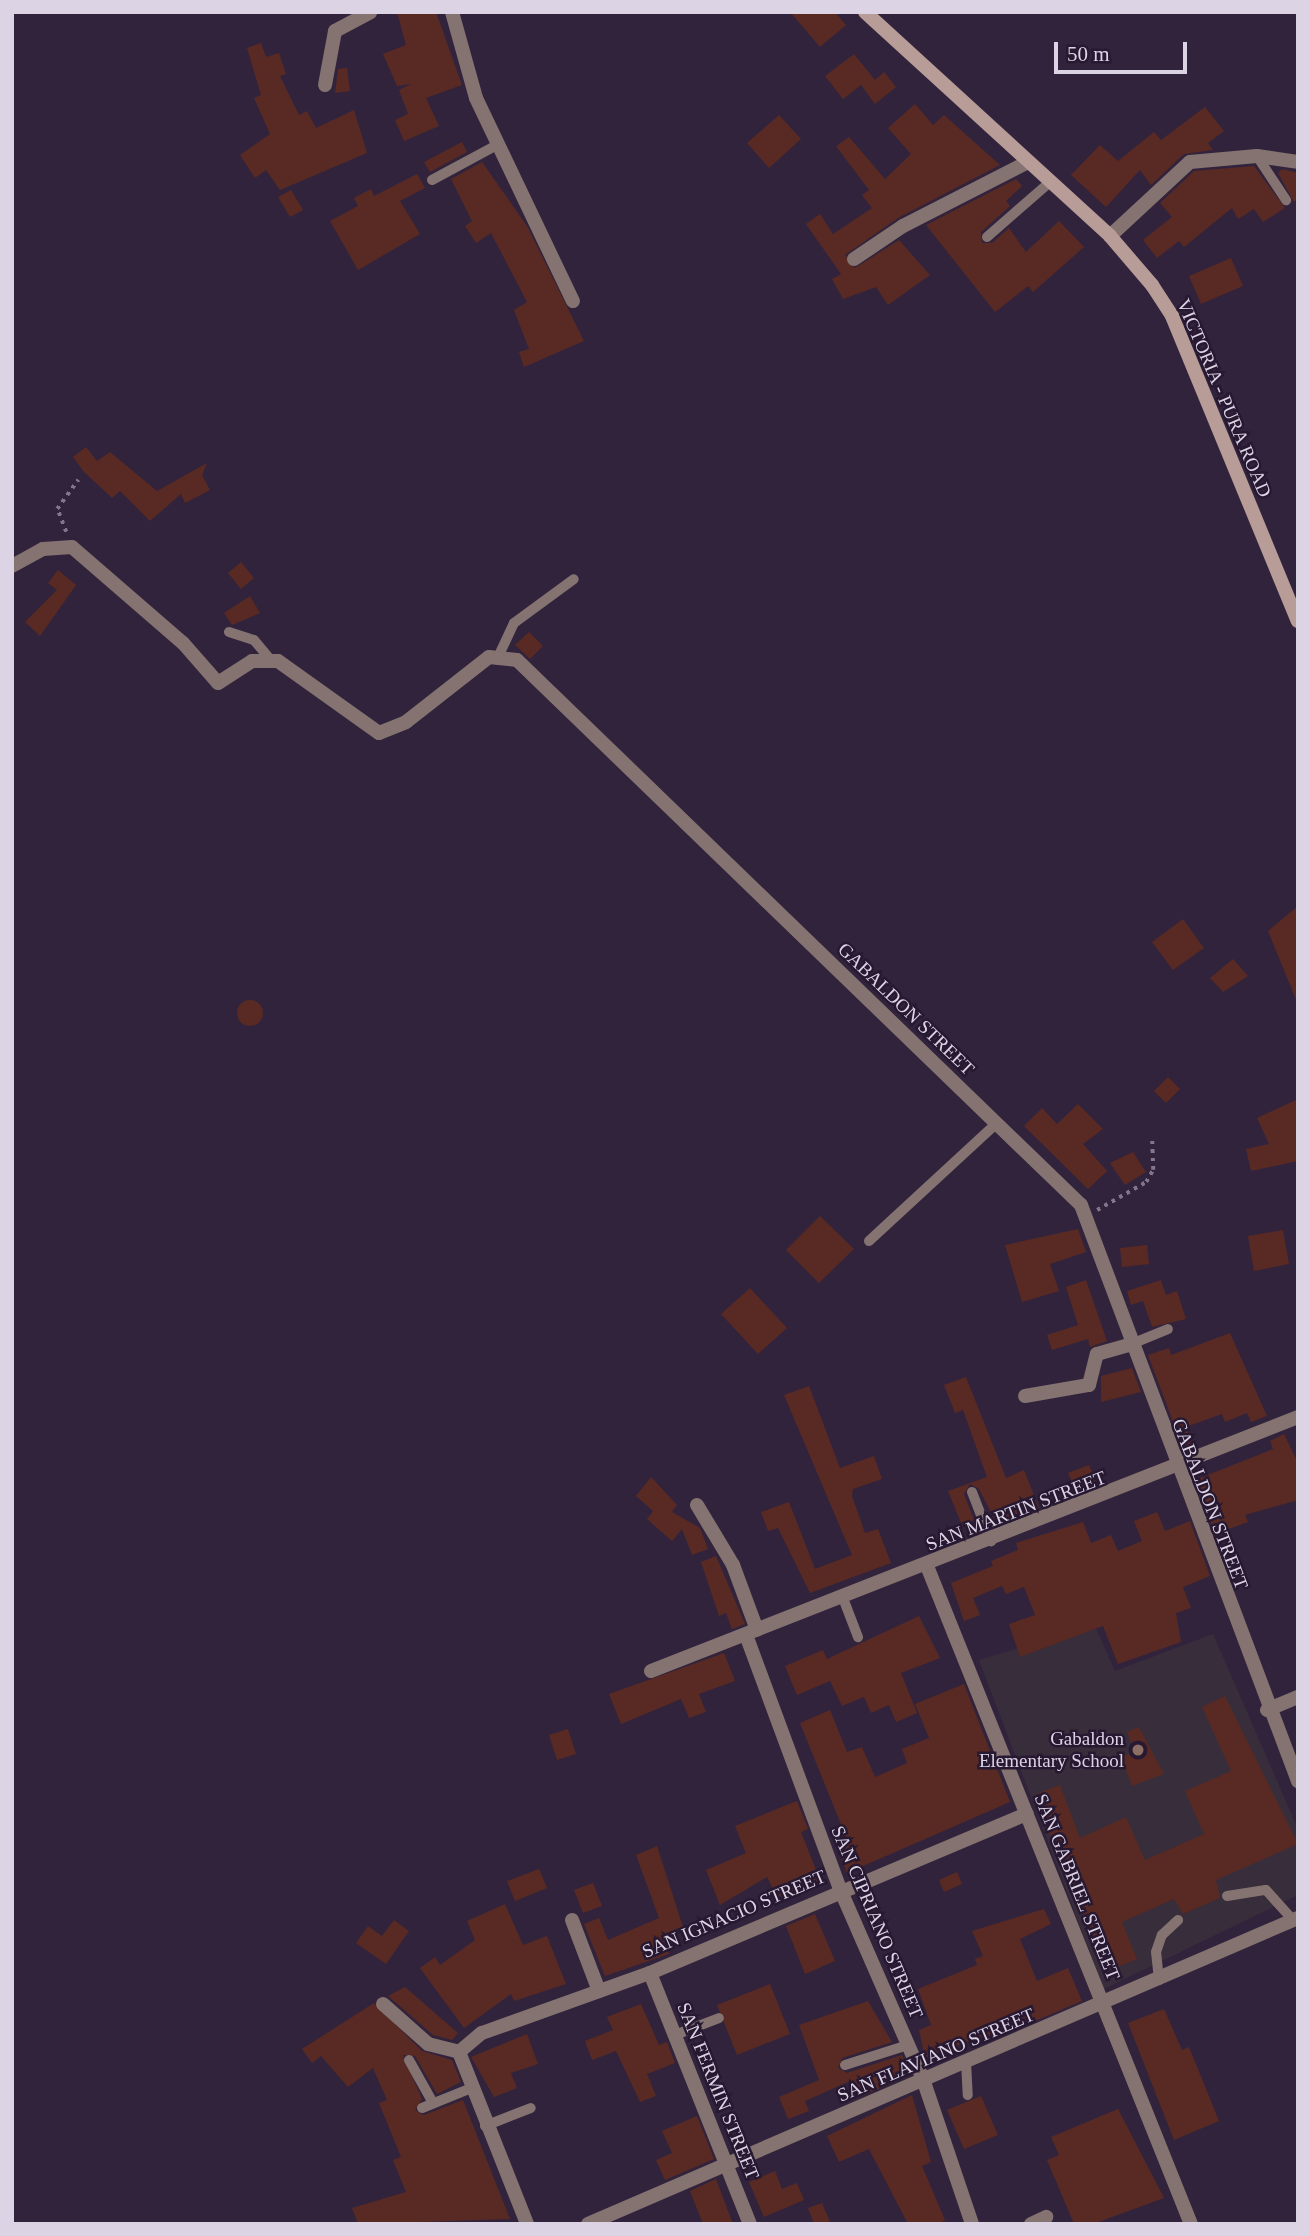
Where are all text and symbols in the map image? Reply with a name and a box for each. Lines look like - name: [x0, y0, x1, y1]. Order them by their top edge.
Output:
- scale bar: [1058, 28, 1191, 72]
- text: 50 m: [1067, 42, 1110, 66]
- street label: VICTORIA - PURA ROAD: [1171, 294, 1277, 502]
- street label: GABALDON STREET: [833, 938, 979, 1080]
- street label: GABALDON STREET: [1167, 1415, 1253, 1593]
- street label: SAN MARTIN STREET: [923, 1466, 1109, 1556]
- place label: Gabaldon Elementary School: [979, 1728, 1124, 1772]
- marker: Gabaldon Elementary School: [1130, 1742, 1146, 1758]
- street label: SAN GABRIEL STREET: [1029, 1790, 1125, 1984]
- street label: SAN CIPRIANO STREET: [826, 1822, 928, 2022]
- street label: SAN IGNACIO STREET: [639, 1865, 829, 1963]
- street label: SAN FERMIN STREET: [672, 1999, 764, 2183]
- street label: SAN FLAVIANO STREET: [834, 2003, 1038, 2107]

